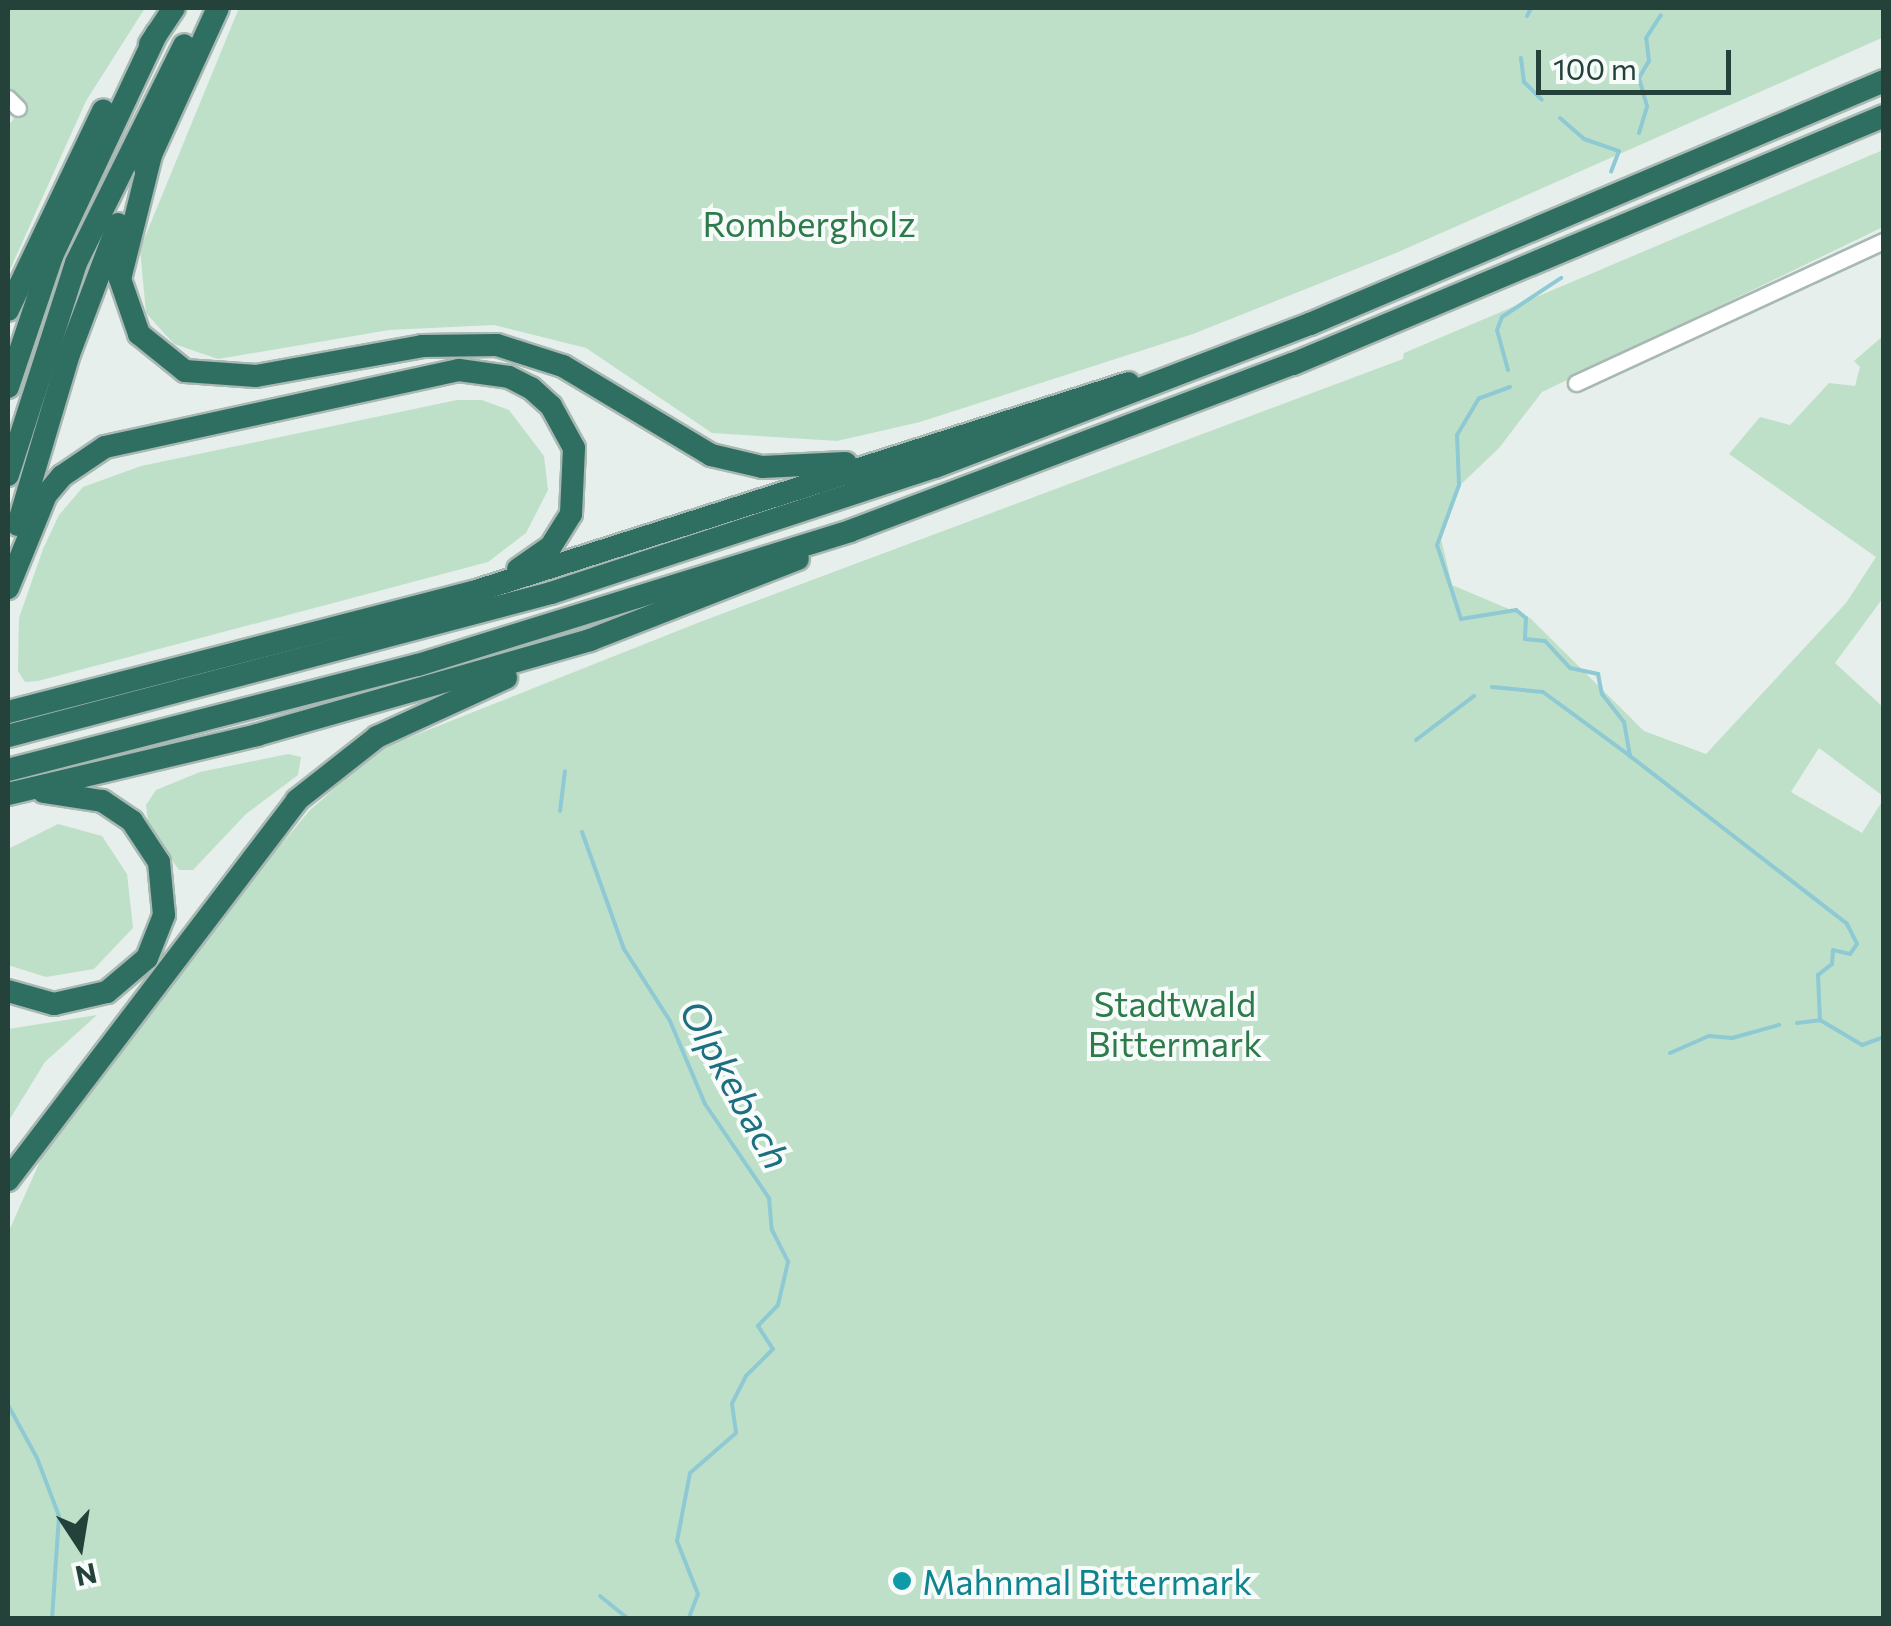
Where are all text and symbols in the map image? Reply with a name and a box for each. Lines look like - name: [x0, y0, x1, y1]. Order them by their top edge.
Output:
- scale bar: [1541, 30, 1736, 92]
- text: 100 m: [1553, 49, 1637, 86]
- park label: Rombergholz: [702, 202, 916, 244]
- park label: Stadtwald Bittermark: [1088, 982, 1262, 1064]
- water label: Olpkebach: [671, 992, 801, 1176]
- north arrow: [30, 1496, 130, 1596]
- text: N: [72, 1557, 100, 1594]
- place label: Mahnmal Bittermark: [922, 1560, 1252, 1602]
- marker: Mahnmal Bittermark: [891, 1570, 913, 1592]

